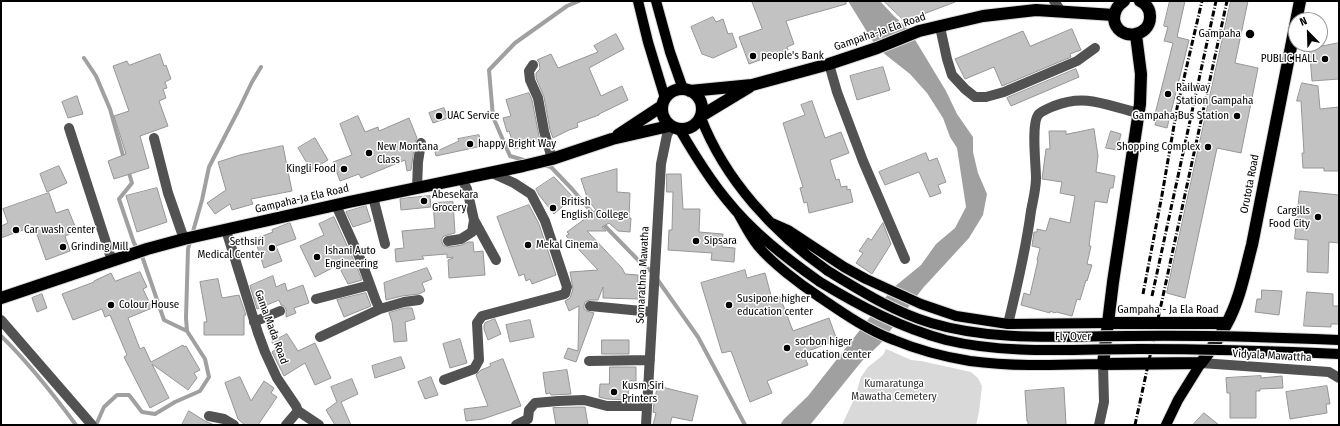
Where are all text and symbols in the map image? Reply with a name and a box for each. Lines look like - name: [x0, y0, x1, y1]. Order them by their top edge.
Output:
- street label: Gampaha-Ja Ela Road: [832, 10, 928, 54]
- north arrow: [1288, 12, 1328, 52]
- text: N: [1298, 14, 1309, 29]
- place label: Gampaha: [1199, 27, 1241, 41]
- marker: Gampaha: [1244, 28, 1256, 40]
- place label: people's Bank: [761, 49, 824, 63]
- marker: people's Bank: [748, 51, 758, 61]
- place label: PUBLIC HALL: [1261, 52, 1317, 66]
- marker: PUBLIC HALL: [1320, 54, 1330, 64]
- place label: Railway Station Gampaha: [1176, 81, 1253, 107]
- marker: Railway Station Gampaha: [1163, 89, 1173, 99]
- place label: UAC Service: [447, 109, 500, 123]
- place label: Gampaha Bus Station: [1133, 109, 1229, 123]
- marker: UAC Service: [434, 111, 444, 121]
- marker: Gampaha Bus Station: [1232, 111, 1242, 121]
- place label: happy Bright Way: [478, 137, 556, 151]
- marker: happy Bright Way: [465, 139, 475, 149]
- place label: New Montana Class: [377, 140, 438, 166]
- place label: Shopping Complex: [1116, 140, 1200, 154]
- marker: Shopping Complex: [1203, 142, 1213, 152]
- marker: New Montana Class: [364, 148, 374, 158]
- street label: Orutota Road: [1238, 153, 1262, 215]
- place label: Kingli Food: [286, 162, 336, 176]
- marker: Kingli Food: [339, 164, 349, 174]
- street label: Gampaha-Ja Ela Road: [254, 182, 350, 216]
- place label: Abesekara Grocery: [432, 188, 478, 214]
- place label: British English College: [561, 195, 629, 221]
- marker: Abesekara Grocery: [419, 196, 429, 206]
- marker: British English College: [548, 203, 558, 213]
- place label: Cargills Food City: [1269, 204, 1310, 230]
- marker: Cargills Food City: [1313, 212, 1323, 222]
- place label: Car wash center: [24, 223, 95, 237]
- marker: Car wash center: [11, 225, 21, 235]
- street label: Somarathna Mawatha: [634, 226, 652, 324]
- place label: Sipsara: [704, 234, 737, 248]
- place label: Sethsiri Medical Center: [197, 235, 264, 261]
- marker: Sipsara: [691, 236, 701, 246]
- place label: Mekal Cinema: [536, 238, 598, 252]
- place label: Grinding Mill: [71, 240, 128, 254]
- marker: Mekal Cinema: [523, 240, 533, 250]
- marker: Grinding Mill: [58, 242, 68, 252]
- marker: Sethsiri Medical Center: [267, 243, 277, 253]
- place label: Ishani Auto Engineering: [325, 244, 378, 270]
- marker: Ishani Auto Engineering: [312, 252, 322, 262]
- street label: Gama Mada Road: [251, 288, 291, 366]
- place label: Susipone higher education center: [737, 292, 813, 318]
- place label: Colour House: [119, 298, 179, 312]
- marker: Colour House: [106, 300, 116, 310]
- marker: Susipone higher education center: [724, 300, 734, 310]
- street label: Gampaha - Ja Ela Road: [1117, 303, 1219, 317]
- street label: Fly Over: [1055, 330, 1091, 344]
- place label: sorbon higer education center: [795, 335, 871, 361]
- marker: sorbon higer education center: [782, 343, 792, 353]
- street label: Vidyala Mawattha: [1232, 347, 1312, 365]
- park label: Kumaratunga Mawatha Cemetery: [851, 377, 937, 403]
- place label: Kusm Siri Printers: [622, 379, 664, 405]
- marker: Kusm Siri Printers: [609, 387, 619, 397]

